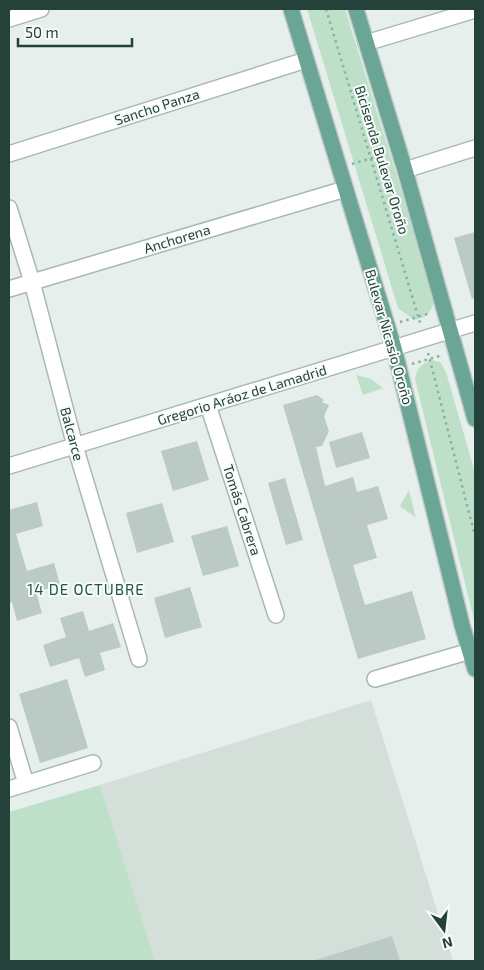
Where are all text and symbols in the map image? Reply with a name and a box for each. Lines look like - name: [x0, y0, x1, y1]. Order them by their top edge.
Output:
- scale bar: [18, 15, 131, 47]
- text: 50 m: [25, 23, 59, 41]
- street label: Bicisenda Bulevar Oroño: [352, 83, 413, 236]
- street label: Sancho Panza: [112, 85, 202, 128]
- street label: Anchorena: [142, 220, 212, 257]
- street label: Bulevar Nicasio Oroño: [362, 267, 417, 407]
- street label: Gregorio Aráoz de Lamadrid: [155, 361, 329, 428]
- street label: Balcarce: [57, 405, 88, 463]
- street label: Tomás Cabrera: [220, 462, 265, 557]
- district label: 14 DE OCTUBRE: [27, 580, 145, 598]
- north arrow: [419, 905, 469, 955]
- text: N: [440, 934, 455, 953]

